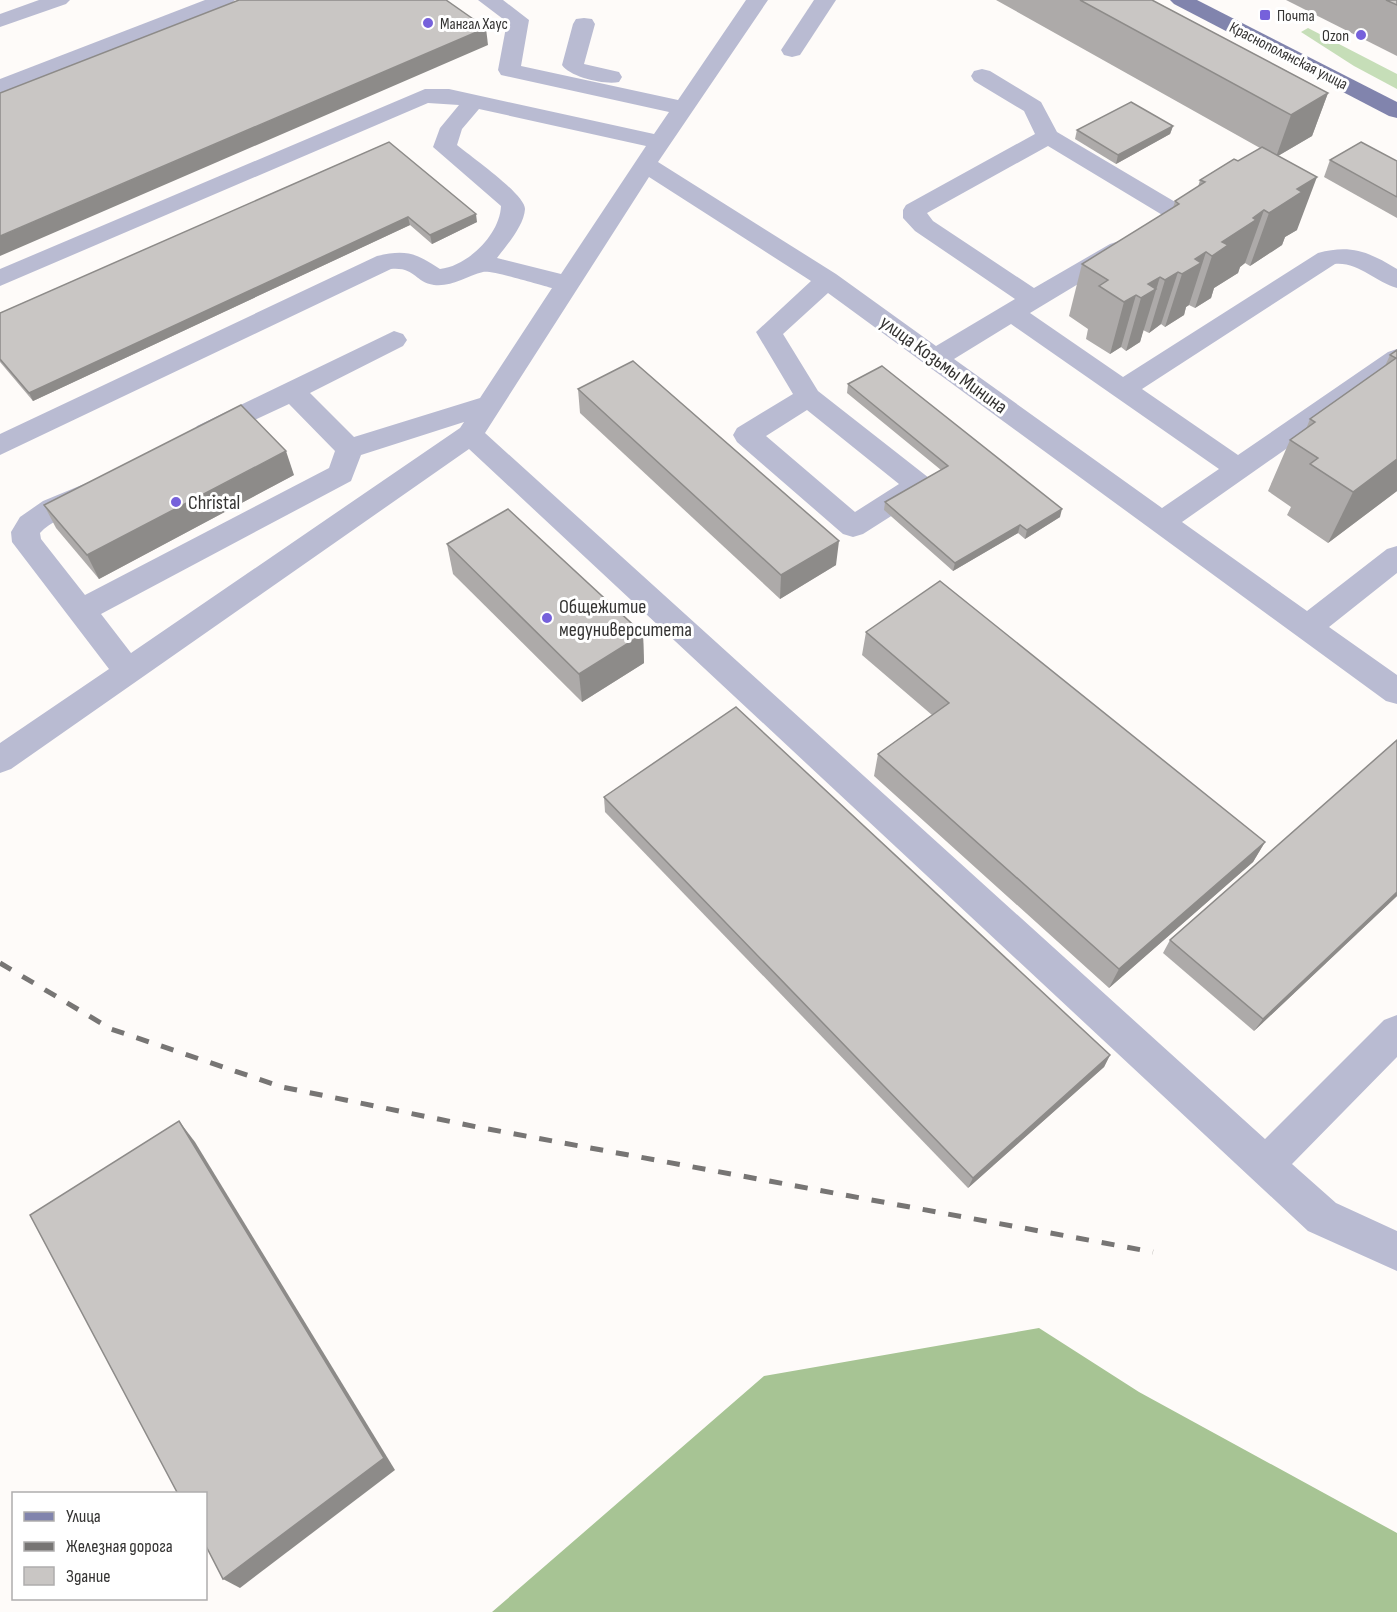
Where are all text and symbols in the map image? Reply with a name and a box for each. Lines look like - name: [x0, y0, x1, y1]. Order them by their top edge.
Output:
- place label: Почта: [1277, 7, 1315, 26]
- marker: Почта: [1258, 8, 1272, 22]
- place label: Мангал Хаус: [440, 15, 508, 34]
- marker: Мангал Хаус: [421, 16, 435, 30]
- street label: Краснополянская улица: [1226, 18, 1351, 94]
- place label: Ozon: [1322, 27, 1349, 46]
- marker: Ozon: [1354, 28, 1368, 42]
- street label: улица Козьмы Минина: [875, 311, 1012, 419]
- place label: Christal: [188, 491, 240, 515]
- marker: Christal: [169, 495, 183, 509]
- place label: Общежитие медуниверситета: [559, 595, 692, 642]
- marker: Общежитие медуниверситета: [540, 611, 554, 625]
- legend: [12, 1492, 207, 1600]
- text: Улица: [66, 1506, 101, 1527]
- text: Железная дорога: [66, 1536, 173, 1557]
- text: Здание: [66, 1566, 111, 1587]

